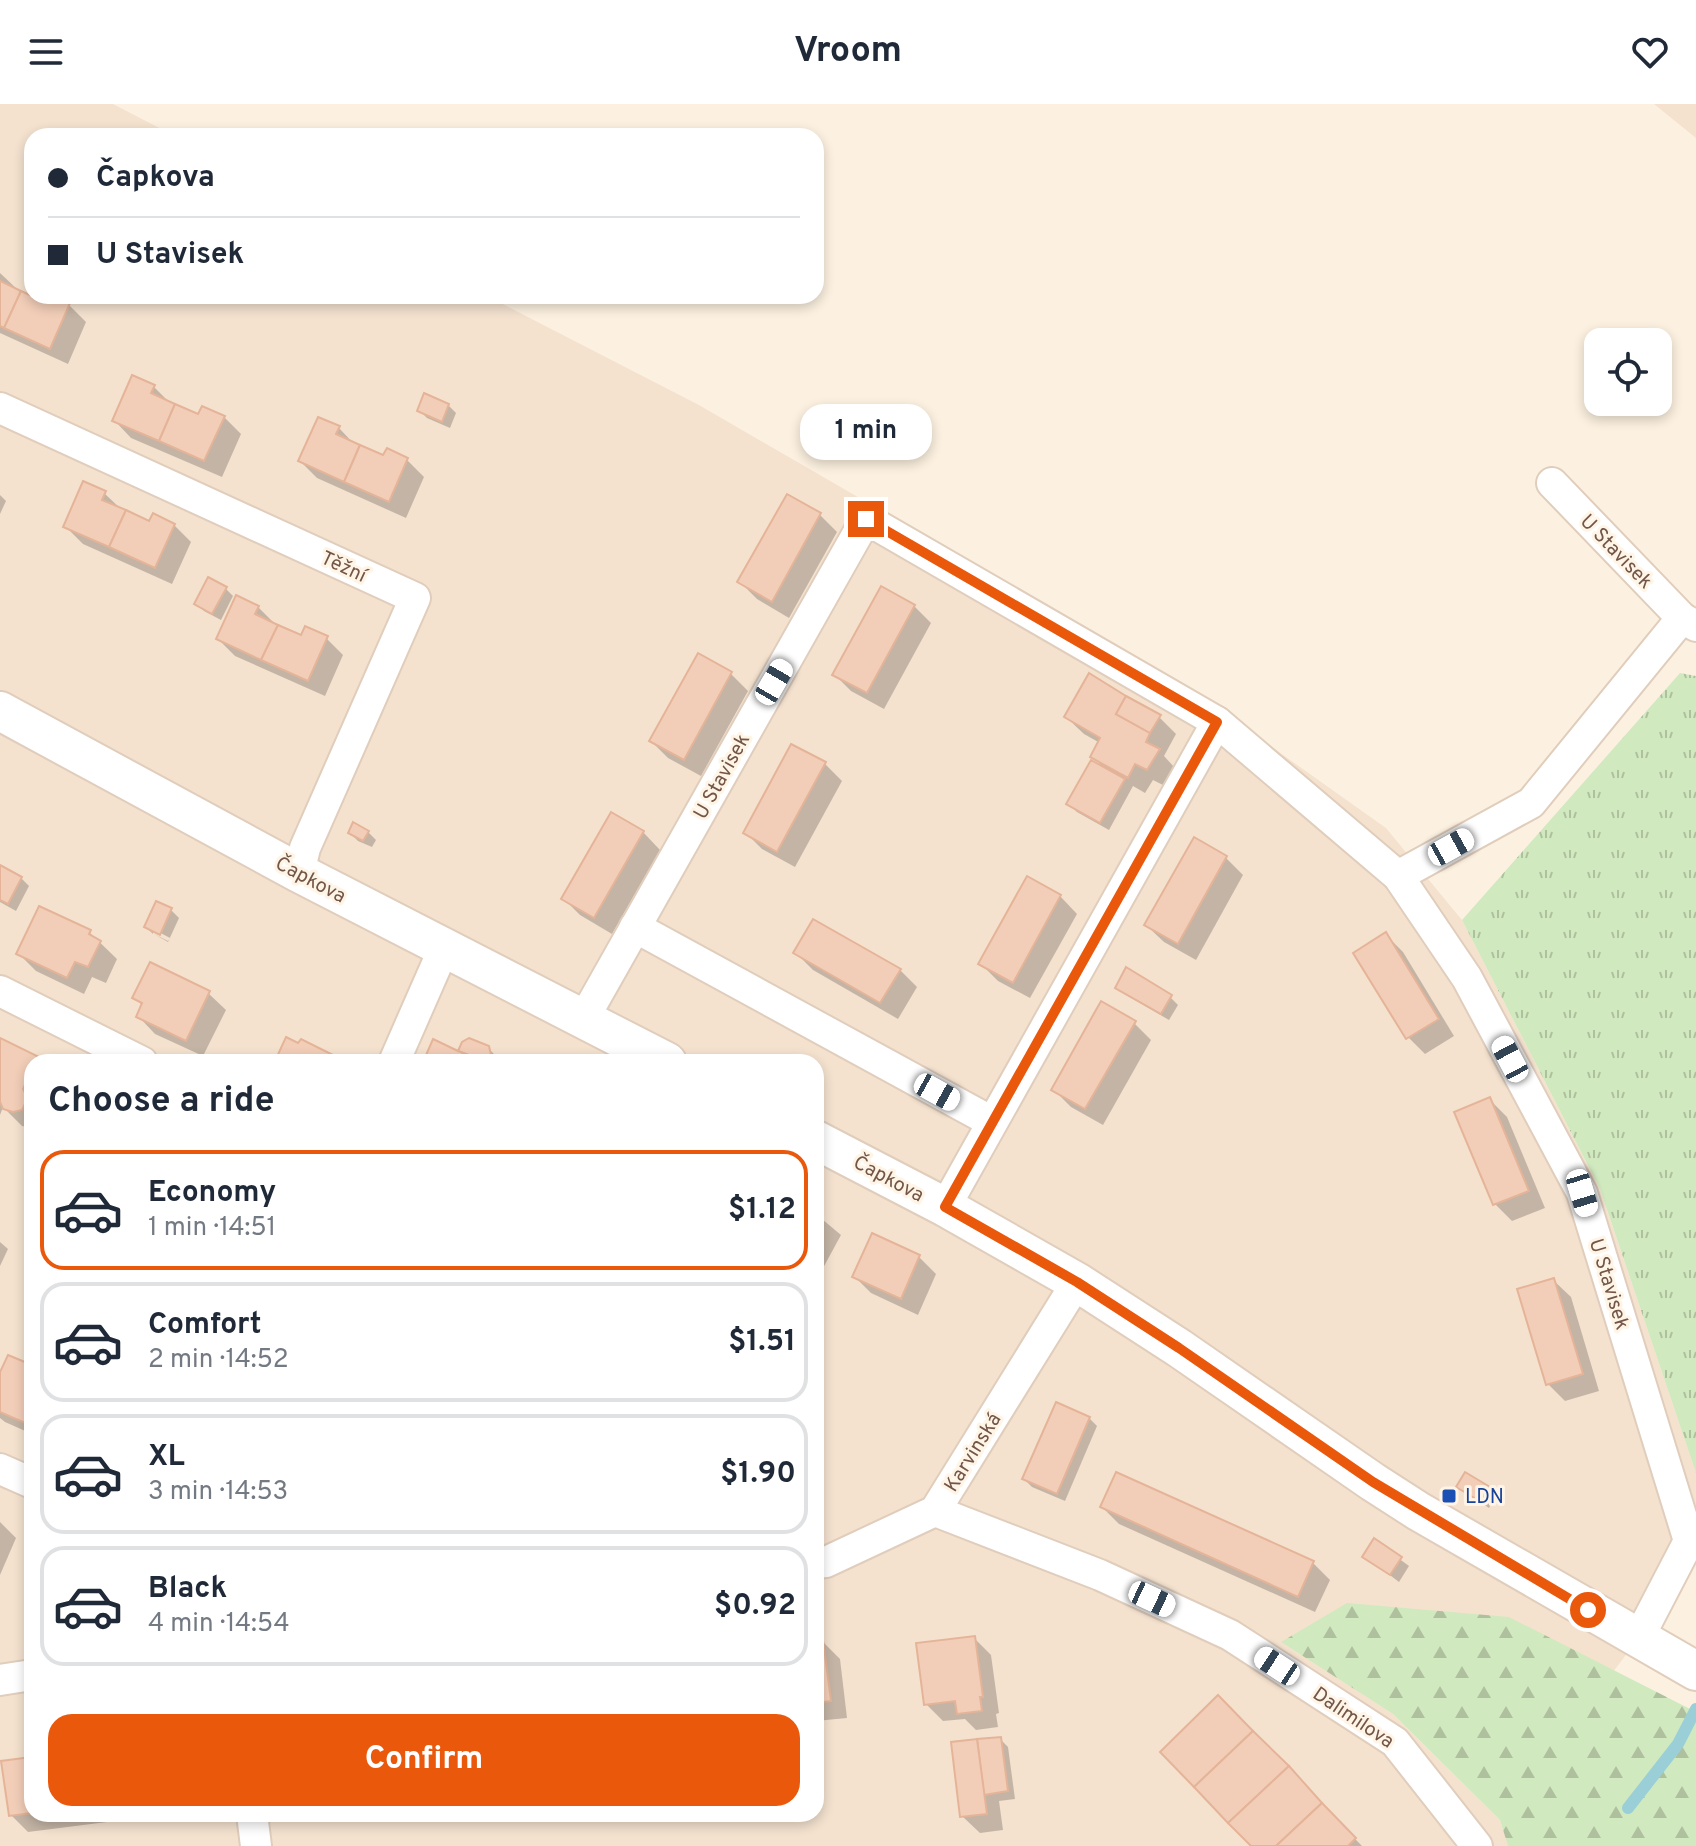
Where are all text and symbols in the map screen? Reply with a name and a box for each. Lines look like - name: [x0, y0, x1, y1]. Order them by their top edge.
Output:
- text: Vroom: [794, 29, 902, 75]
- icon: menu: [24, 30, 68, 74]
- icon: heart: [1628, 30, 1672, 74]
- text: Čapkova: [96, 160, 215, 197]
- text: U Stavisek: [96, 237, 244, 274]
- map controls: [1584, 328, 1672, 416]
- button: locate: [1584, 328, 1672, 416]
- callout: 1 min: [800, 403, 932, 459]
- text: 1 min: [835, 415, 897, 448]
- route end: [848, 501, 884, 537]
- street label: U Stavisek: [1574, 510, 1658, 595]
- street label: Těžní: [316, 546, 372, 590]
- car: [752, 655, 796, 709]
- street label: U Stavisek: [689, 730, 757, 824]
- car: [1424, 825, 1478, 869]
- street label: Čapkova: [270, 850, 351, 910]
- car: [1488, 1032, 1532, 1086]
- car: [910, 1070, 964, 1114]
- text: Choose a ride: [48, 1079, 274, 1125]
- street label: Čapkova: [848, 1149, 929, 1209]
- car: [1564, 1167, 1600, 1219]
- icon: car: [52, 1174, 124, 1246]
- text: Economy: [148, 1175, 276, 1212]
- text: $1.12: [728, 1192, 796, 1229]
- text: 1 min · 14:51: [148, 1212, 276, 1245]
- street label: U Stavisek: [1582, 1236, 1634, 1333]
- icon: car: [52, 1306, 124, 1378]
- text: Comfort: [148, 1307, 261, 1344]
- text: $1.51: [728, 1324, 796, 1361]
- text: 2 min · 14:52: [148, 1344, 289, 1377]
- street label: Karvinská: [939, 1409, 1008, 1498]
- icon: car: [52, 1438, 124, 1510]
- text: XL: [148, 1439, 185, 1476]
- text: $1.90: [720, 1456, 796, 1493]
- text: 3 min · 14:53: [148, 1476, 288, 1509]
- place label: LDN: [1465, 1485, 1504, 1511]
- marker: LDN: [1440, 1487, 1458, 1505]
- icon: car: [52, 1570, 124, 1642]
- text: Black: [148, 1571, 227, 1608]
- car: [1125, 1578, 1179, 1620]
- text: $0.92: [714, 1588, 796, 1625]
- route start: [1570, 1592, 1606, 1628]
- text: 4 min · 14:54: [148, 1608, 290, 1641]
- car: [1250, 1643, 1304, 1689]
- street label: Dalimilova: [1307, 1682, 1399, 1755]
- button: Confirm: [48, 1714, 800, 1806]

